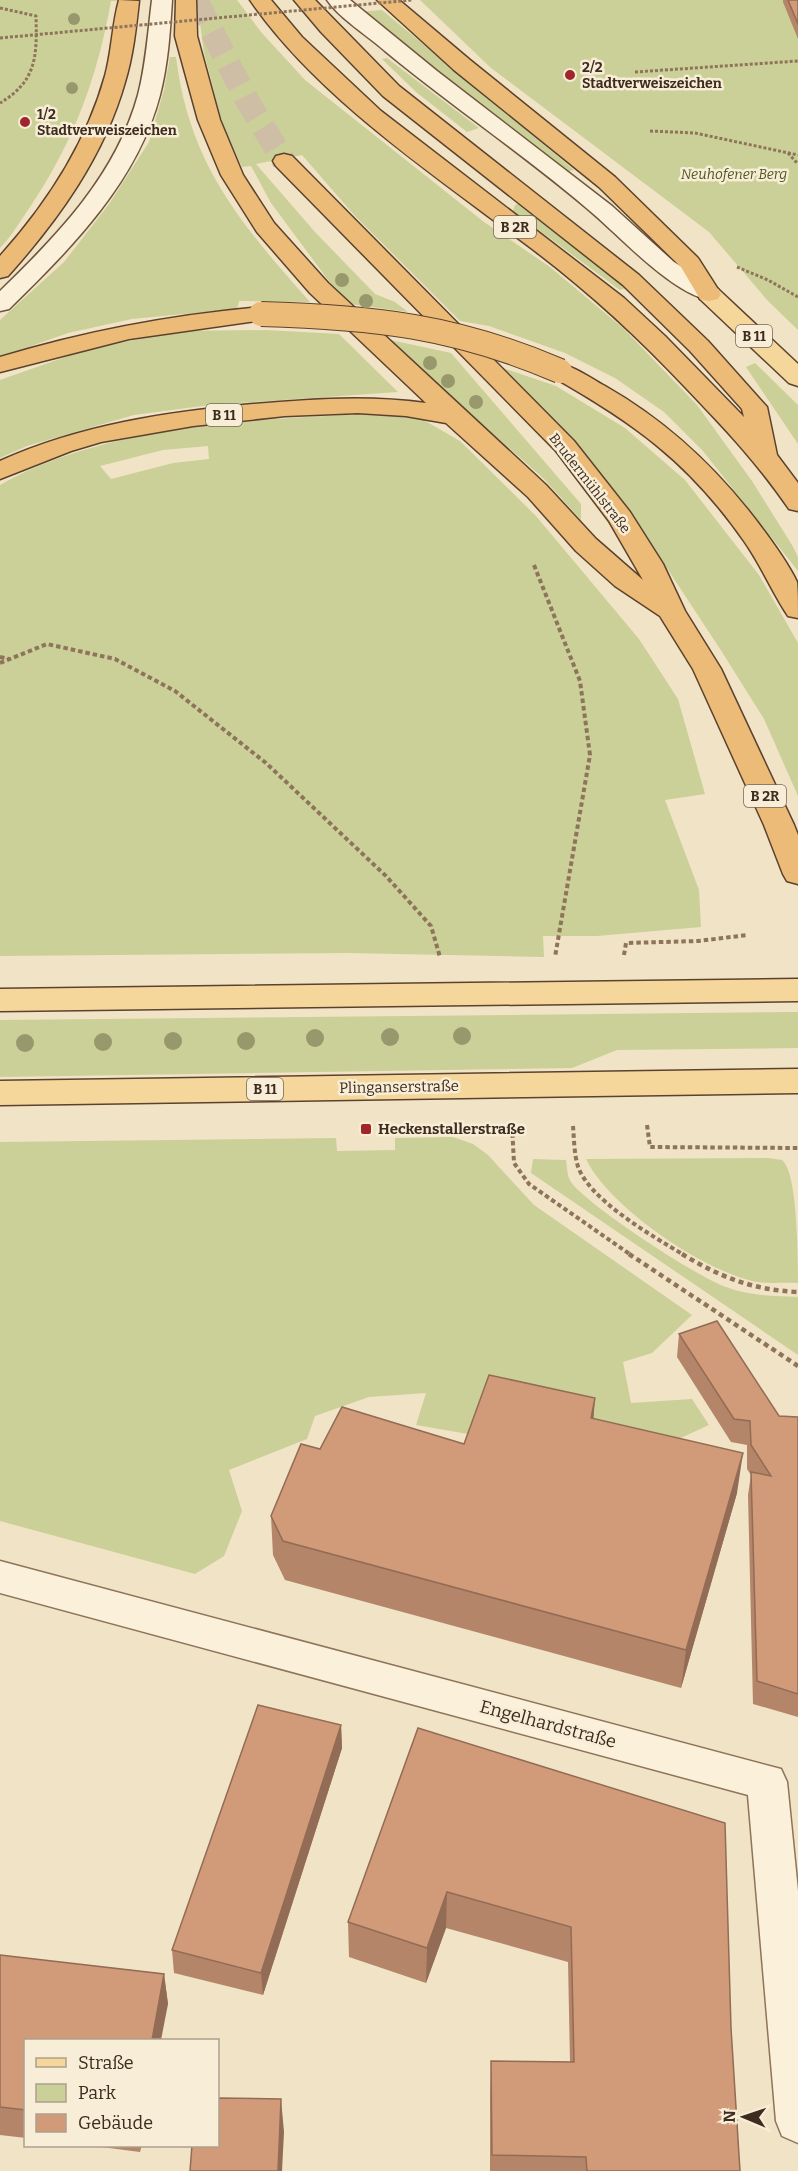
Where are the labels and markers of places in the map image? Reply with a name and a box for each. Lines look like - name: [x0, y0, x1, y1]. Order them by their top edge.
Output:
- place label: 2/2 Stadtverweiszeichen: [582, 59, 722, 92]
- marker: 2/2 Stadtverweiszeichen: [563, 68, 577, 82]
- place label: 1/2 Stadtverweiszeichen: [37, 106, 177, 139]
- marker: 1/2 Stadtverweiszeichen: [18, 115, 32, 129]
- place label: Heckenstallerstraße: [378, 1120, 525, 1138]
- marker: Heckenstallerstraße: [359, 1122, 373, 1136]

